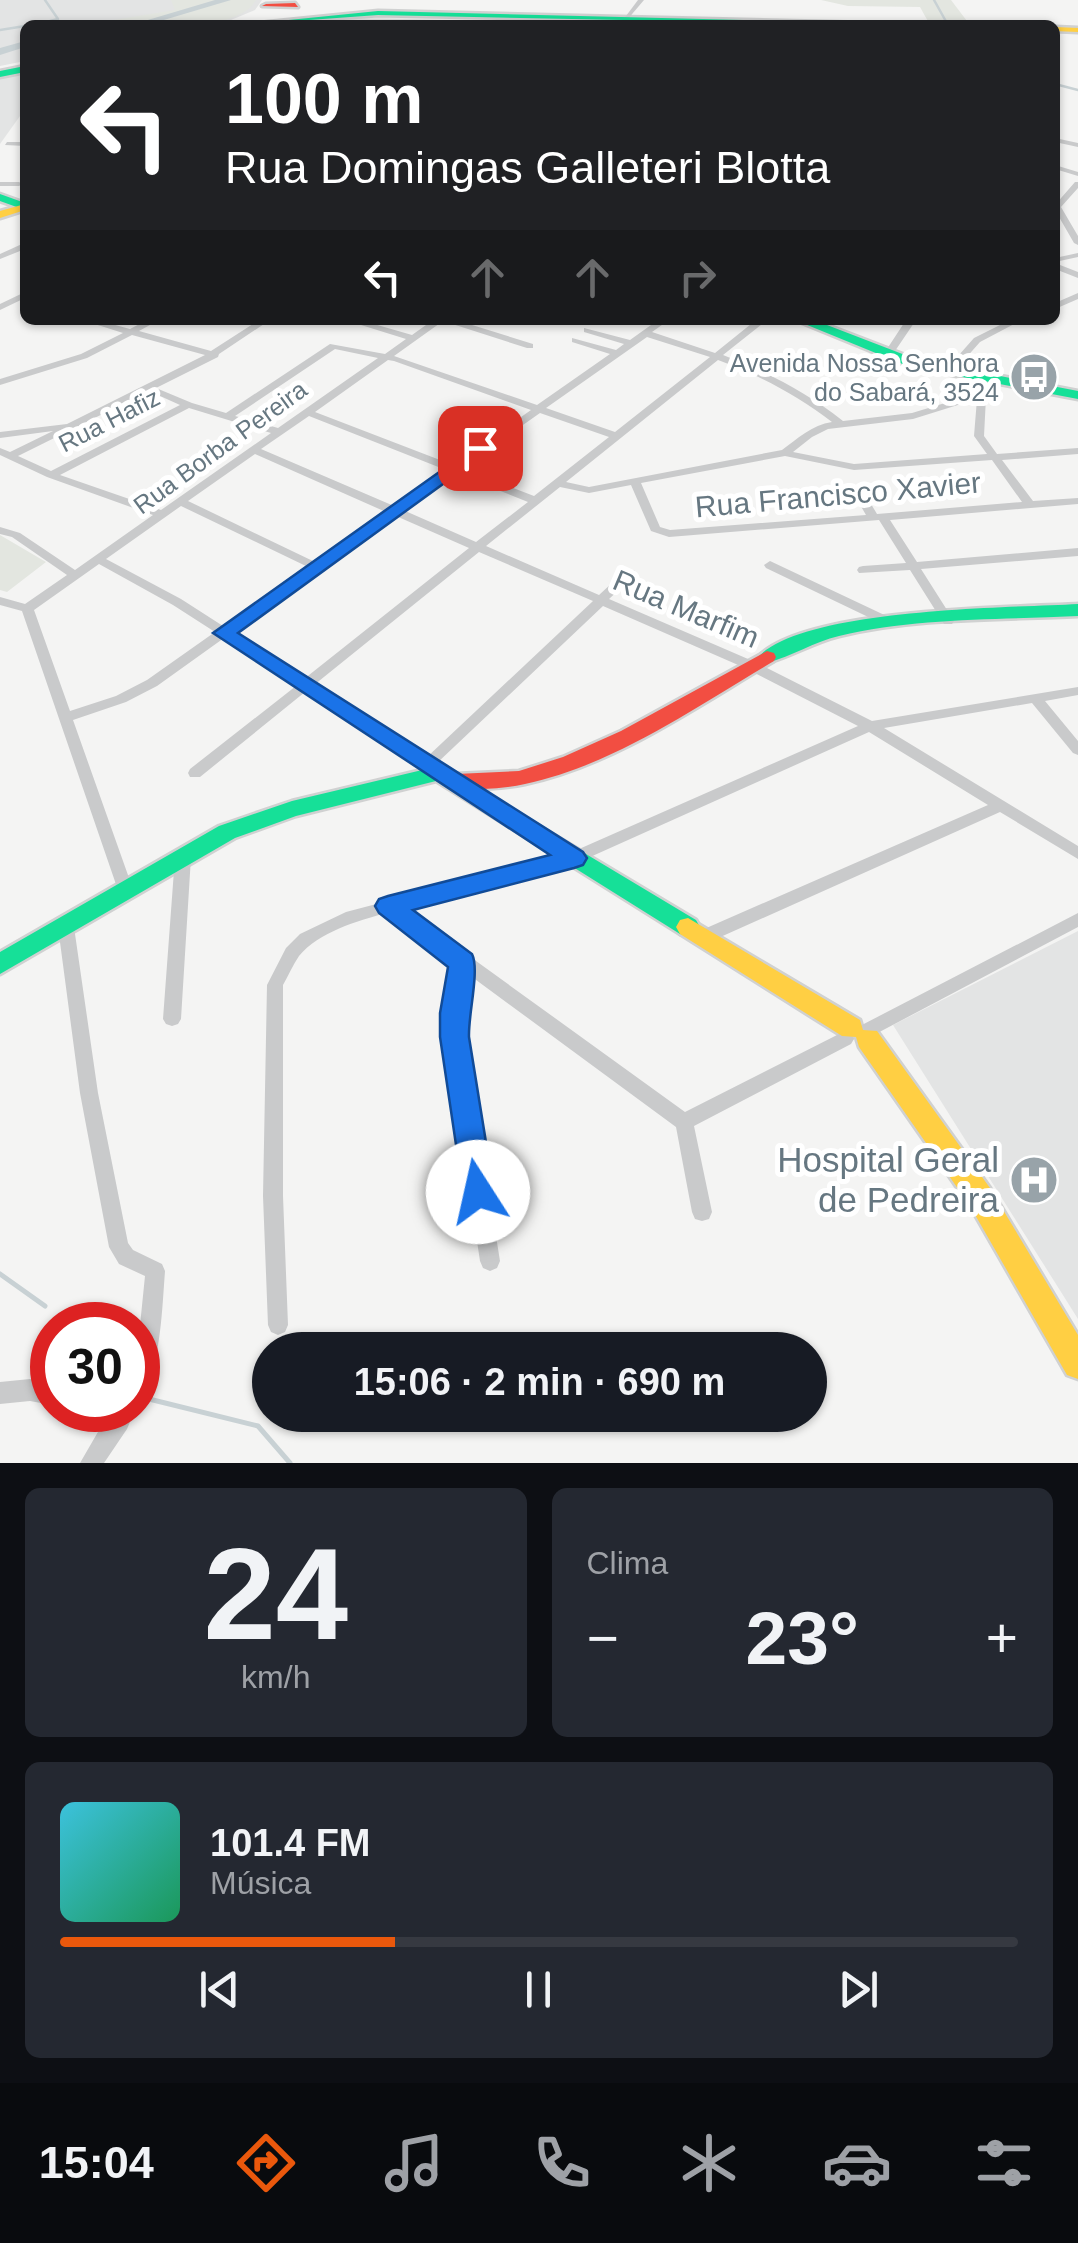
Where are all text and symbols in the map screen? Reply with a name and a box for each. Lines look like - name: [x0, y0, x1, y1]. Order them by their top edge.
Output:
- icon: left: [60, 60, 190, 190]
- text: 100 m: [225, 60, 423, 138]
- text: Rua Domingas Galleteri Blotta: [225, 142, 830, 193]
- icon: left: [355, 250, 410, 305]
- icon: ahead: [460, 250, 515, 305]
- icon: ahead: [565, 250, 620, 305]
- icon: right: [670, 250, 725, 305]
- place label: Avenida Nossa Senhora do Sabará, 3524: [730, 349, 999, 406]
- bus stop icon: Avenida Nossa Senhora do Sabará, 3524: [1008, 351, 1060, 403]
- street label: Rua Borba Pereira: [128, 375, 312, 519]
- street label: Rua Hafiz: [54, 383, 164, 457]
- pin: [438, 406, 523, 491]
- icon: arrive: [453, 421, 508, 476]
- street label: Rua Francisco Xavier: [694, 466, 982, 523]
- street label: Rua Marfim: [608, 563, 764, 654]
- position arrow: [426, 1140, 530, 1244]
- place label: Hospital Geral de Pedreira: [777, 1140, 1000, 1219]
- hospital icon: Hospital Geral de Pedreira: [1008, 1154, 1060, 1206]
- speed limit sign: 30: [30, 1302, 160, 1432]
- text: 15:06 · 2 min · 690 m: [354, 1361, 725, 1403]
- text: 24: [203, 1521, 348, 1667]
- text: Clima: [587, 1545, 668, 1581]
- text: 23°: [746, 1596, 859, 1680]
- text: −: [587, 1607, 619, 1669]
- text: +: [986, 1607, 1018, 1669]
- text: km/h: [241, 1659, 310, 1695]
- text: 101.4 FM: [210, 1822, 371, 1864]
- text: Música: [210, 1865, 311, 1901]
- icon: previous: [192, 1962, 247, 2017]
- icon: pause: [511, 1962, 566, 2017]
- icon: next: [831, 1962, 886, 2017]
- icon: directions: [231, 2128, 301, 2198]
- icon: music: [379, 2128, 449, 2198]
- icon: phone: [527, 2128, 597, 2198]
- icon: climate: [674, 2128, 744, 2198]
- icon: car: [822, 2128, 892, 2198]
- icon: filters: [969, 2128, 1039, 2198]
- text: 15:04: [39, 2137, 154, 2188]

